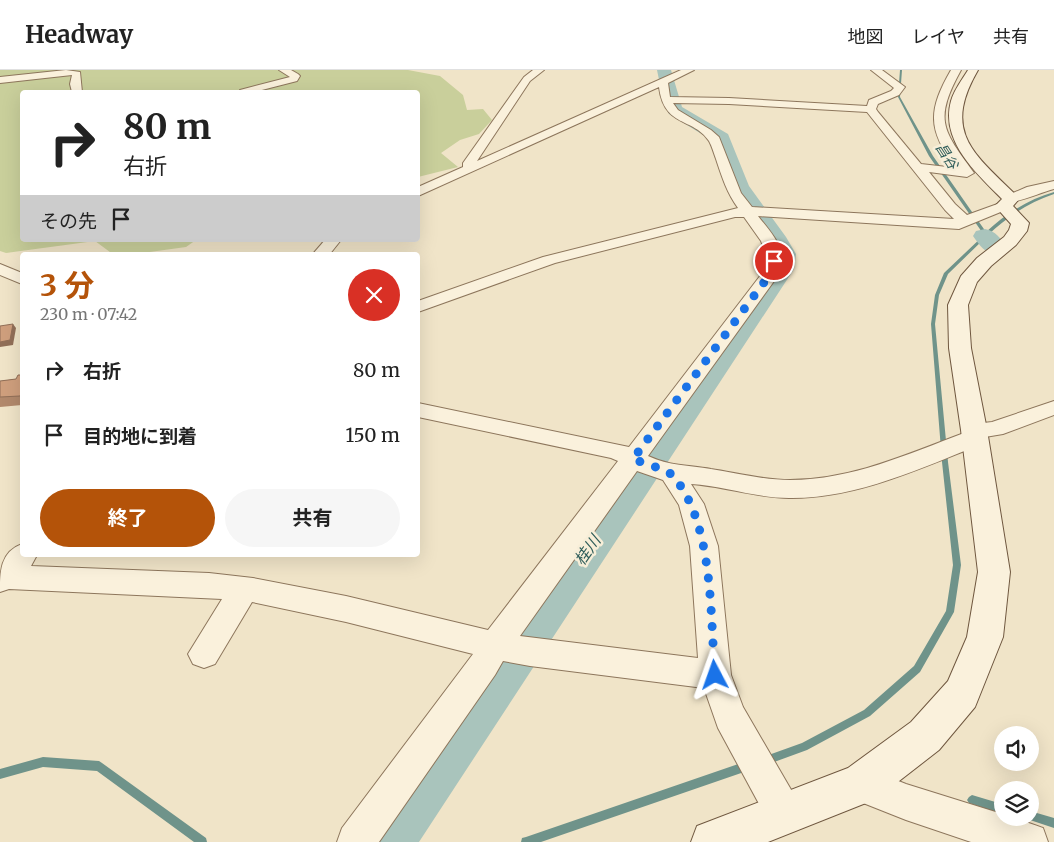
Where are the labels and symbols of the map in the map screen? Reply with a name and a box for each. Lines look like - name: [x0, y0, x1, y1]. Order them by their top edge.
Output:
- water label: 昌谷: [932, 139, 963, 173]
- pin: [753, 240, 795, 282]
- water label: 桂川: [570, 530, 606, 569]
- position arrow: [688, 648, 740, 700]

